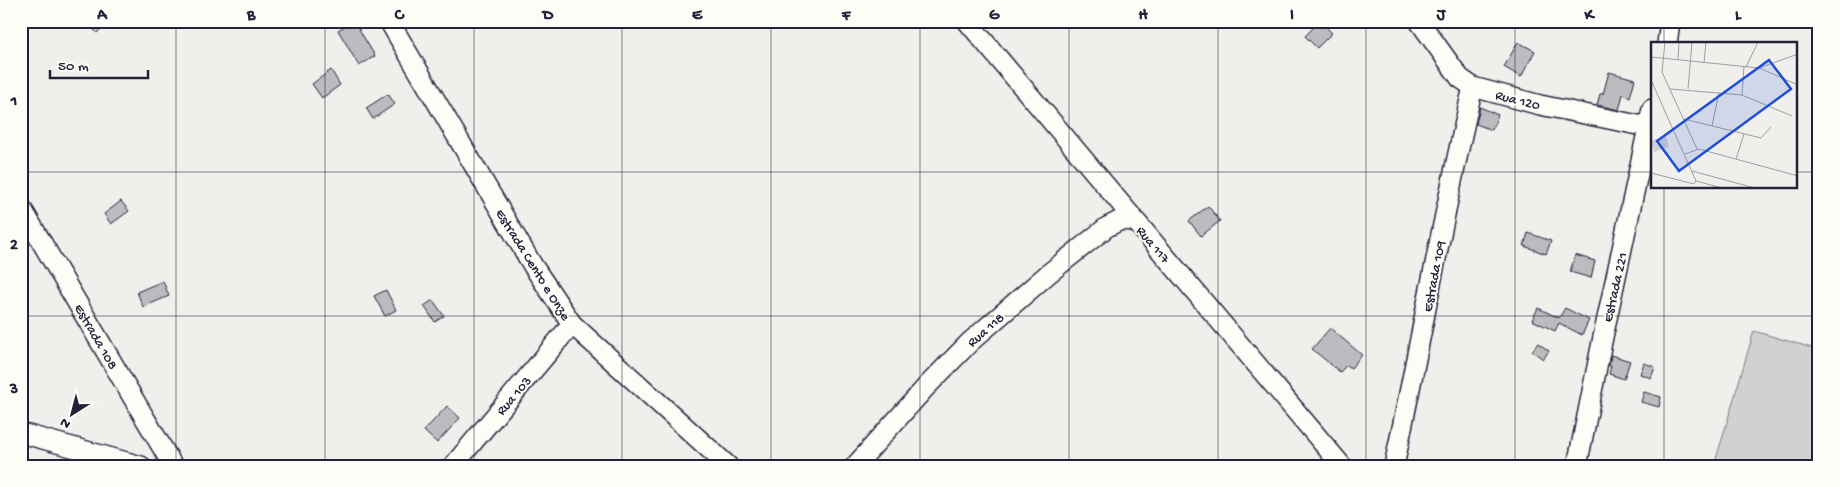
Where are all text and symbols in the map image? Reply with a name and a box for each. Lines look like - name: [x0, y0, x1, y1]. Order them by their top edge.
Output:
- text: A: [96, 7, 108, 26]
- text: B: [246, 7, 256, 26]
- text: C: [394, 7, 405, 26]
- text: D: [541, 7, 554, 26]
- text: E: [692, 7, 703, 26]
- text: F: [841, 7, 852, 26]
- text: G: [989, 7, 1000, 26]
- text: H: [1138, 7, 1148, 26]
- text: I: [1290, 7, 1294, 26]
- text: J: [1436, 7, 1447, 26]
- text: K: [1584, 7, 1596, 26]
- text: L: [1735, 7, 1742, 26]
- inset map: [1651, 42, 1798, 189]
- scale bar: [50, 48, 148, 80]
- text: 50 m: [58, 58, 89, 76]
- street label: Rua 120: [1493, 88, 1542, 115]
- text: 1: [10, 93, 17, 112]
- street label: Estrada Cento e Onze: [491, 206, 574, 325]
- street label: Rua 117: [1132, 223, 1173, 268]
- text: 2: [10, 237, 18, 256]
- street label: Estrada 109: [1420, 239, 1451, 314]
- street label: Estrada 221: [1600, 251, 1633, 324]
- street label: Estrada 108: [69, 301, 121, 373]
- street label: Rua 118: [964, 310, 1009, 352]
- street label: Rua 103: [494, 374, 536, 420]
- text: 3: [9, 381, 18, 400]
- north arrow: [48, 390, 98, 440]
- text: N: [57, 413, 75, 432]

